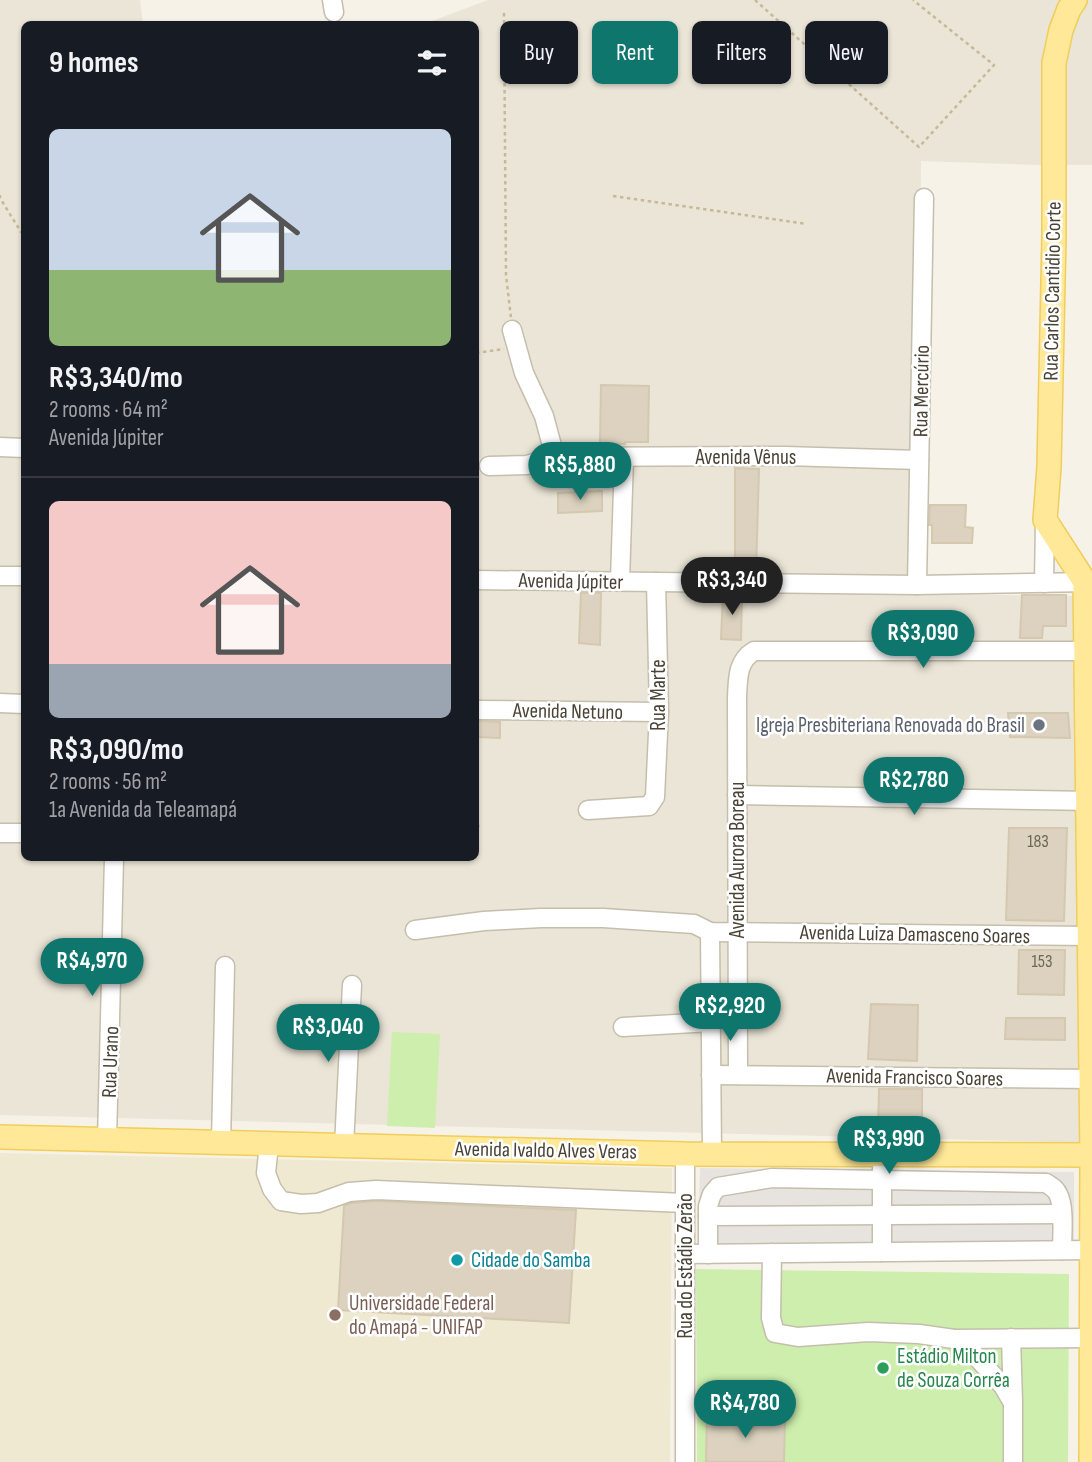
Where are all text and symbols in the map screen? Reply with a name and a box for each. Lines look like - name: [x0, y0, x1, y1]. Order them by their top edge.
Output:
- chip: Buy: [500, 21, 578, 84]
- chip: Rent: [592, 21, 678, 84]
- chip: Filters: [692, 21, 791, 84]
- chip: New: [805, 21, 888, 84]
- icon: filters: [413, 44, 451, 82]
- text: 9 homes: [49, 45, 139, 81]
- icon: home: [187, 175, 313, 301]
- street label: Rua Carlos Cantidio Corte: [1038, 201, 1067, 381]
- street label: Rua Mercúrio: [908, 345, 935, 437]
- text: R$3,340/mo: [49, 360, 183, 396]
- text: 2 rooms · 64 m²: [49, 396, 168, 424]
- text: Avenida Júpiter: [49, 424, 164, 452]
- pin: R$5,880: [515, 442, 645, 502]
- street label: Avenida Vênus: [695, 445, 796, 470]
- text: R$5,880: [544, 451, 616, 479]
- icon: home: [187, 547, 313, 673]
- pin: R$3,340: [667, 558, 797, 617]
- text: R$3,340: [697, 566, 767, 594]
- street label: Avenida Júpiter: [517, 568, 624, 595]
- pin: R$3,090: [858, 610, 988, 670]
- text: R$3,090: [887, 619, 959, 647]
- street label: Rua Marte: [646, 659, 671, 731]
- street label: Avenida Netuno: [512, 698, 623, 725]
- place label: Igreja Presbiteriana Renovada do Brasil: [756, 713, 1025, 738]
- marker: Igreja Presbiteriana Renovada do Brasil: [1031, 717, 1047, 733]
- text: R$3,090/mo: [49, 732, 184, 768]
- pin: R$2,780: [849, 758, 979, 817]
- text: R$2,780: [879, 766, 949, 794]
- text: 2 rooms · 56 m²: [49, 768, 167, 796]
- street label: Avenida Aurora Boreau: [725, 782, 750, 939]
- text: 1a Avenida da Teleamapá: [49, 796, 237, 824]
- house number: 183: [1027, 831, 1049, 852]
- street label: Avenida Luiza Damasceno Soares: [799, 920, 1030, 949]
- pin: R$4,970: [27, 939, 157, 998]
- text: R$4,970: [57, 947, 127, 975]
- house number: 153: [1031, 951, 1053, 972]
- pin: R$2,920: [665, 984, 795, 1043]
- text: R$2,920: [695, 992, 765, 1020]
- pin: R$3,040: [263, 1004, 393, 1064]
- text: R$3,040: [293, 1013, 363, 1041]
- street label: Rua Urano: [97, 1026, 124, 1098]
- street label: Avenida Francisco Soares: [825, 1063, 1003, 1092]
- pin: R$3,990: [824, 1116, 954, 1176]
- text: R$3,990: [853, 1125, 925, 1153]
- street label: Avenida Ivaldo Alves Veras: [454, 1136, 637, 1165]
- street label: Rua do Estádio Zerão: [673, 1193, 698, 1339]
- place label: Cidade do Samba: [471, 1248, 591, 1273]
- marker: Cidade do Samba: [449, 1252, 465, 1268]
- place label: Universidade Federal do Amapá - UNIFAP: [349, 1291, 494, 1340]
- marker: Universidade Federal do Amapá - UNIFAP: [327, 1307, 343, 1323]
- place label: Estádio Milton de Souza Corrêa: [897, 1344, 1010, 1393]
- marker: Estádio Milton de Souza Corrêa: [875, 1360, 891, 1376]
- pin: R$4,780: [680, 1380, 810, 1440]
- text: R$4,780: [710, 1389, 780, 1417]

